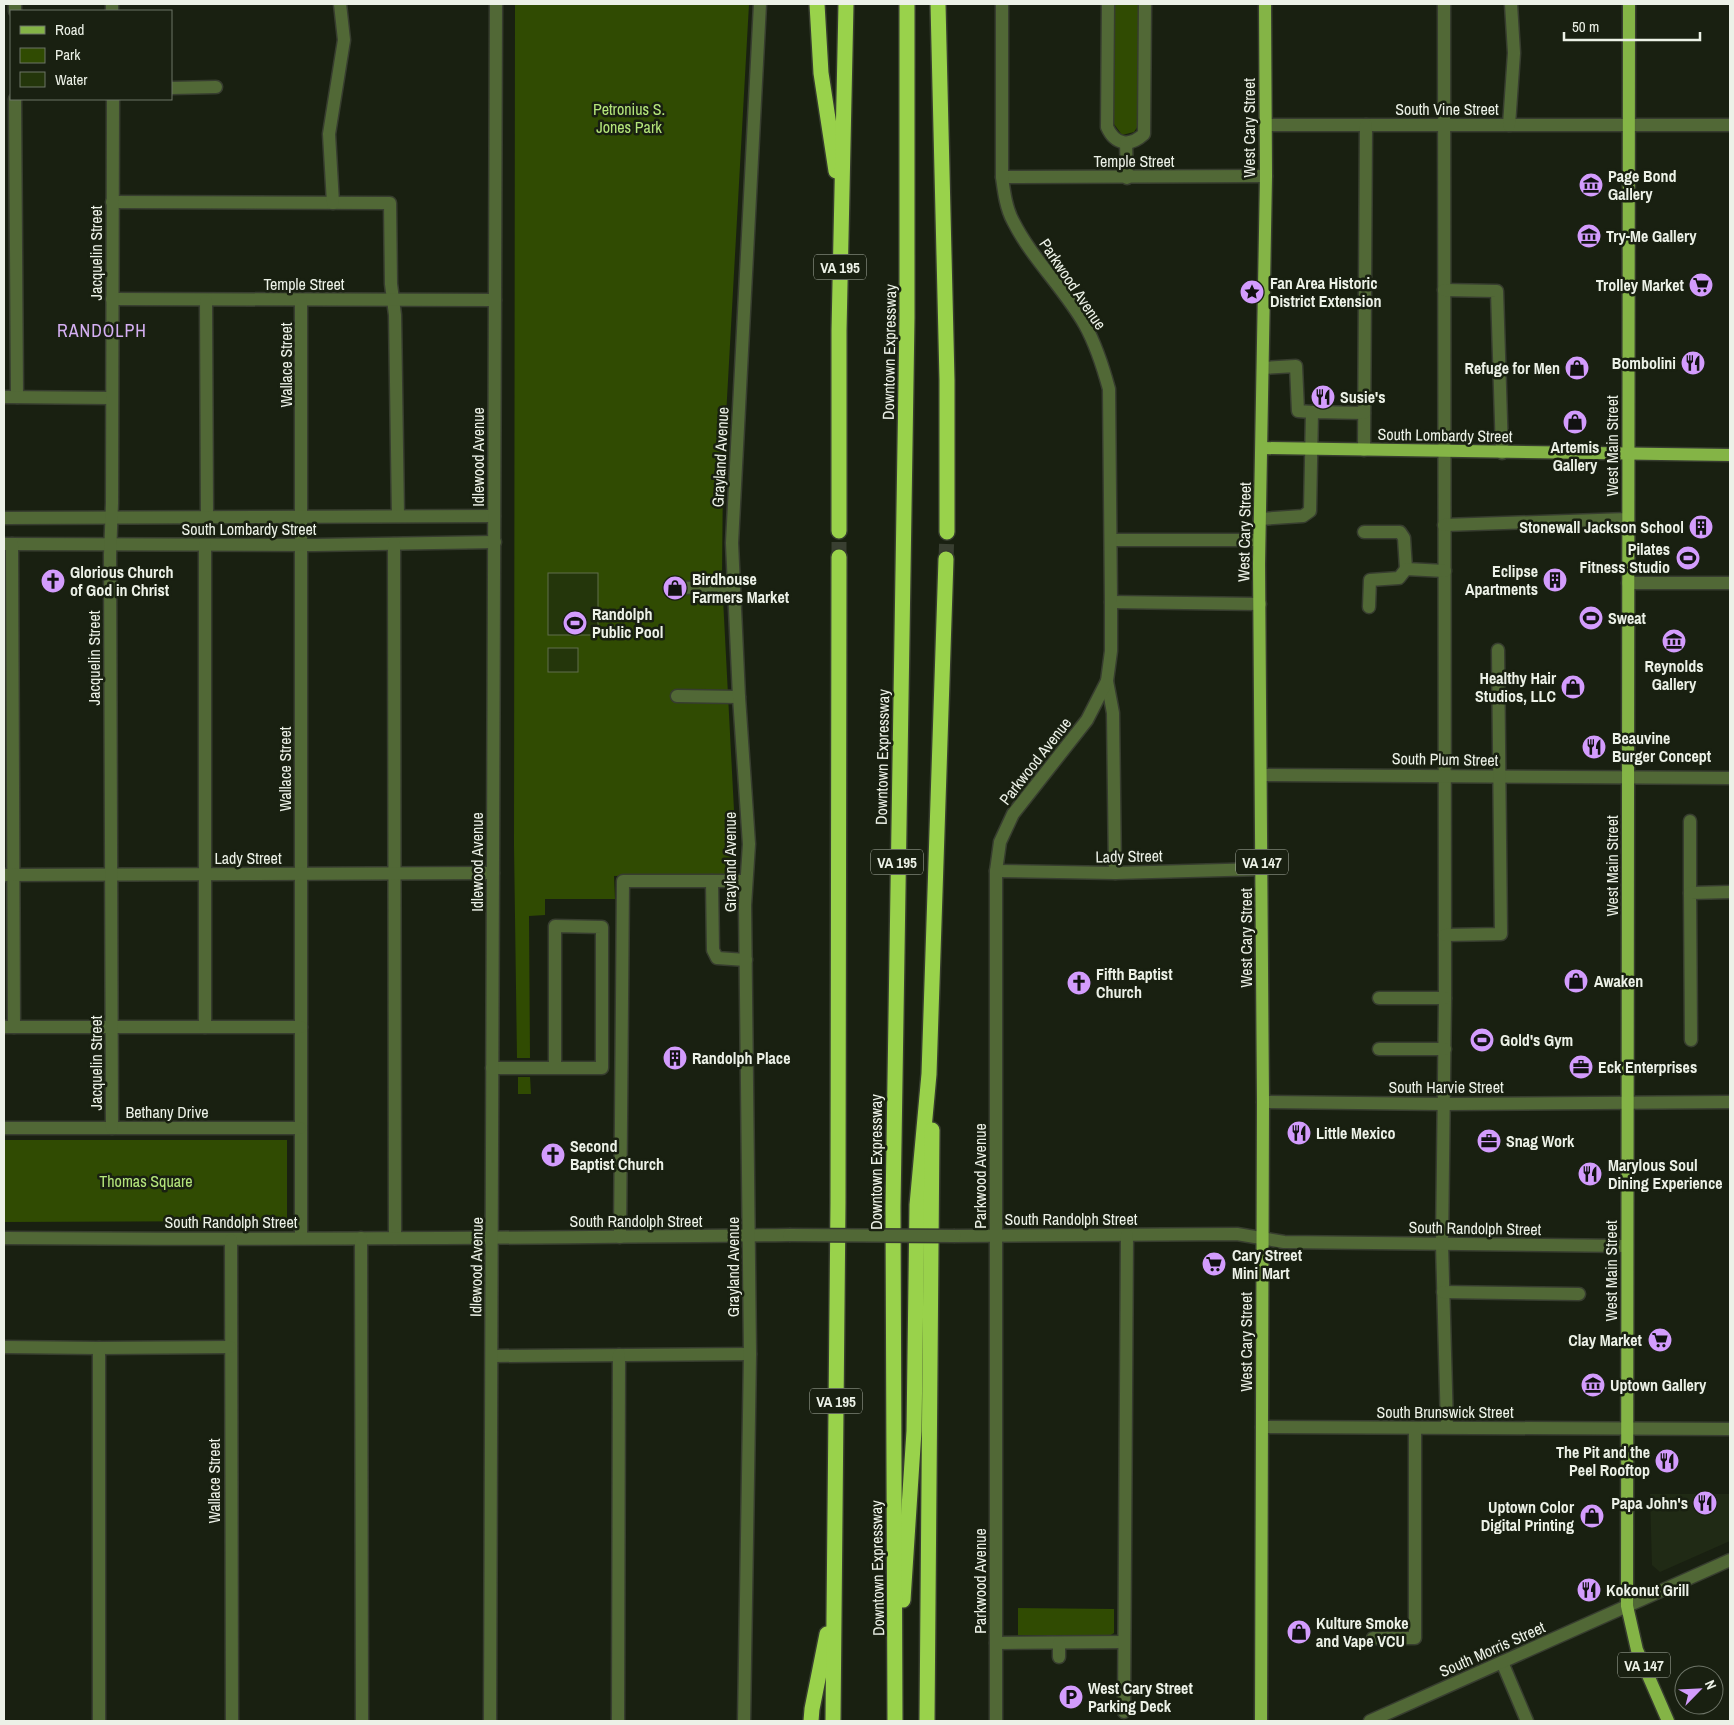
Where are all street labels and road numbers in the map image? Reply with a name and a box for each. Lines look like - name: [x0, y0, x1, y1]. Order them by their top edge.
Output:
- street label: West Cary Street: [1238, 78, 1260, 178]
- street label: South Vine Street: [1395, 98, 1499, 120]
- street label: Temple Street: [1094, 150, 1175, 172]
- street label: Jacquelin Street: [85, 205, 107, 300]
- street label: Parkwood Avenue: [1034, 234, 1112, 334]
- road number: VA 195: [814, 254, 866, 280]
- street label: Temple Street: [264, 273, 345, 295]
- street label: Downtown Expressway: [877, 284, 901, 420]
- street label: Wallace Street: [275, 322, 297, 407]
- street label: West Main Street: [1601, 395, 1623, 497]
- street label: Grayland Avenue: [706, 406, 734, 508]
- street label: Idlewood Avenue: [467, 407, 489, 507]
- street label: South Lombardy Street: [1377, 423, 1513, 447]
- street label: West Cary Street: [1232, 482, 1256, 582]
- street label: South Lombardy Street: [182, 518, 317, 540]
- street label: Jacquelin Street: [83, 610, 105, 705]
- street label: Downtown Expressway: [870, 689, 894, 825]
- street label: Parkwood Avenue: [994, 713, 1076, 809]
- street label: Wallace Street: [274, 726, 296, 811]
- street label: South Plum Street: [1392, 747, 1499, 771]
- street label: Idlewood Avenue: [466, 812, 488, 912]
- street label: Grayland Avenue: [719, 812, 741, 912]
- street label: West Main Street: [1601, 815, 1623, 917]
- street label: Lady Street: [1095, 844, 1163, 868]
- street label: Lady Street: [214, 847, 282, 869]
- road number: VA 195: [871, 850, 923, 874]
- road number: VA 147: [1236, 850, 1288, 874]
- street label: West Cary Street: [1235, 888, 1257, 988]
- street label: Jacquelin Street: [85, 1015, 107, 1110]
- street label: South Harvie Street: [1388, 1076, 1504, 1098]
- street label: Downtown Expressway: [865, 1094, 887, 1230]
- street label: Bethany Drive: [125, 1101, 209, 1123]
- street label: Parkwood Avenue: [969, 1123, 991, 1229]
- street label: South Randolph Street: [1005, 1208, 1138, 1230]
- street label: South Randolph Street: [570, 1210, 703, 1232]
- street label: South Randolph Street: [165, 1211, 298, 1233]
- street label: South Randolph Street: [1408, 1216, 1542, 1240]
- street label: Idlewood Avenue: [464, 1217, 488, 1317]
- street label: Grayland Avenue: [722, 1217, 744, 1317]
- street label: West Main Street: [1600, 1220, 1622, 1322]
- street label: West Cary Street: [1235, 1292, 1257, 1392]
- road number: VA 195: [810, 1388, 862, 1414]
- street label: South Brunswick Street: [1376, 1401, 1514, 1423]
- street label: Wallace Street: [203, 1438, 225, 1523]
- street label: Downtown Expressway: [865, 1500, 889, 1636]
- street label: Parkwood Avenue: [969, 1528, 991, 1634]
- street label: South Morris Street: [1436, 1616, 1549, 1682]
- road number: VA 147: [1618, 1652, 1670, 1678]

